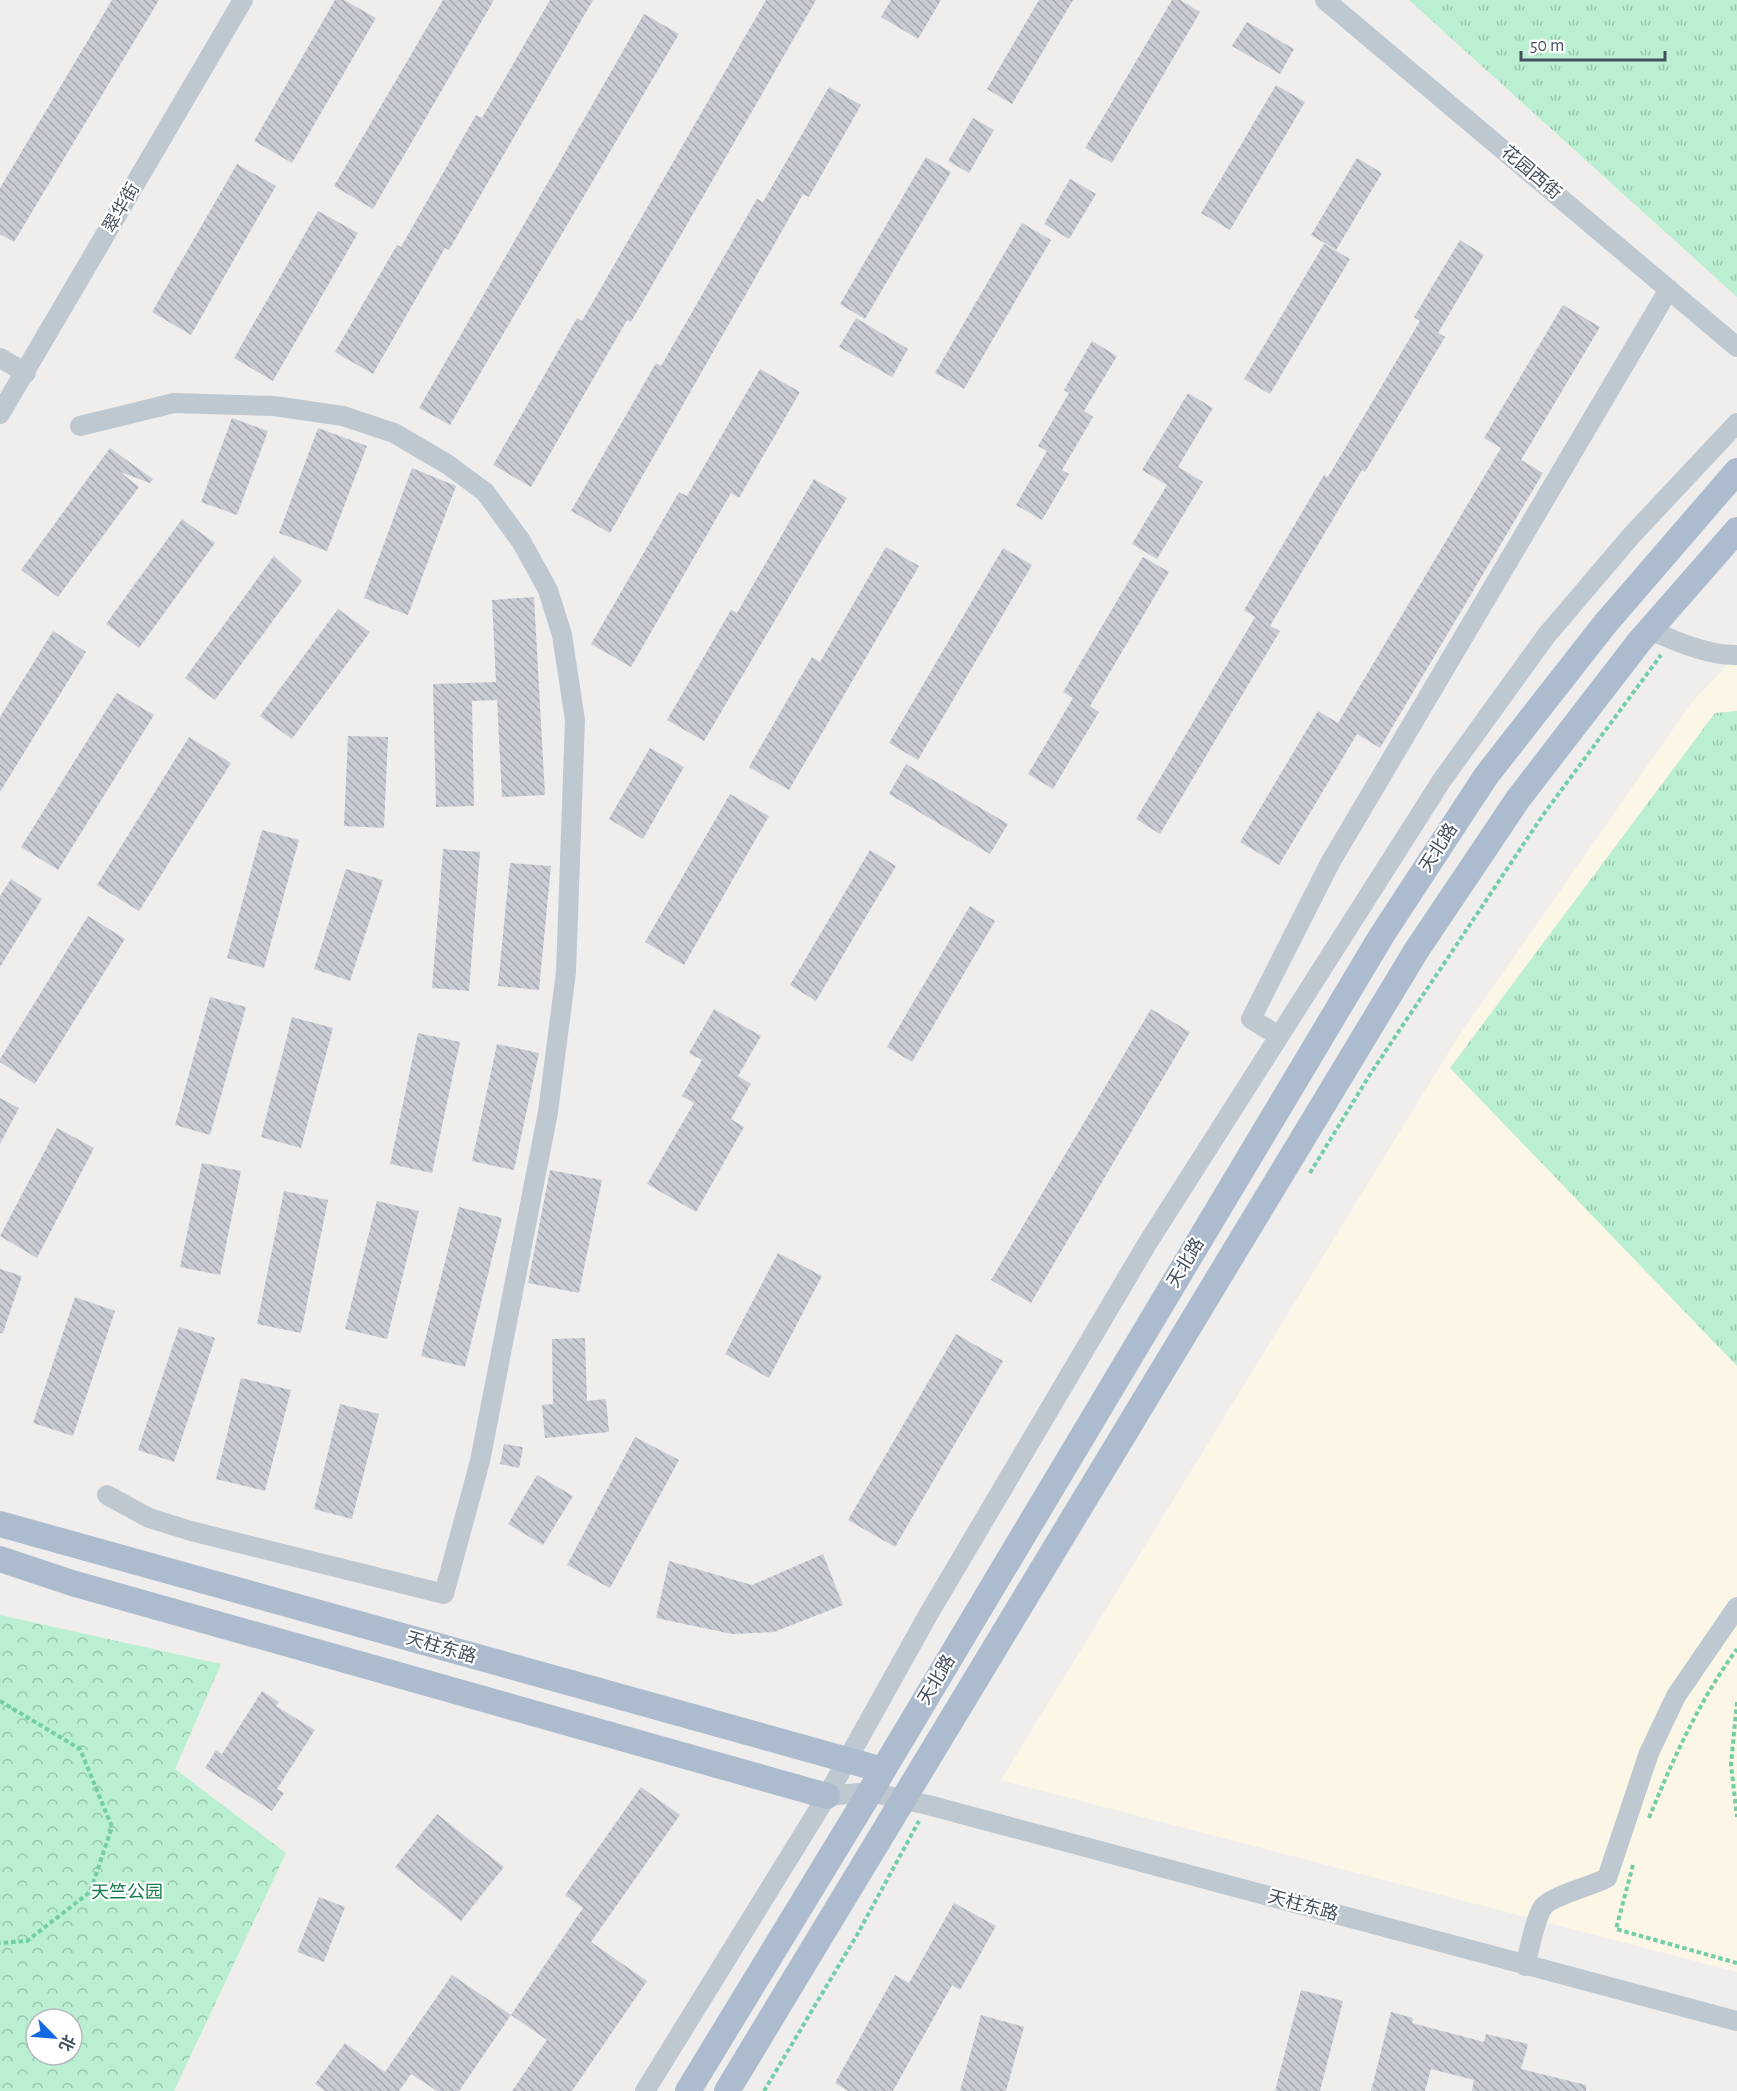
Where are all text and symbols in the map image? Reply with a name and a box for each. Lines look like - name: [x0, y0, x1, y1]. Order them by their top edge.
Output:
- scale bar: [1521, 24, 1665, 62]
- text: 50 m: [1530, 37, 1564, 55]
- street label: 花园西街: [1498, 141, 1566, 203]
- street label: 翠华街: [99, 179, 143, 236]
- street label: 天北路: [1415, 819, 1461, 876]
- street label: 天北路: [1163, 1234, 1208, 1291]
- street label: 天柱东路: [404, 1628, 479, 1667]
- street label: 天北路: [914, 1651, 959, 1708]
- park label: 天竺公园: [91, 1882, 163, 1902]
- street label: 天柱东路: [1266, 1886, 1341, 1924]
- north arrow: [24, 2007, 84, 2067]
- text: 北: [56, 2032, 78, 2054]

